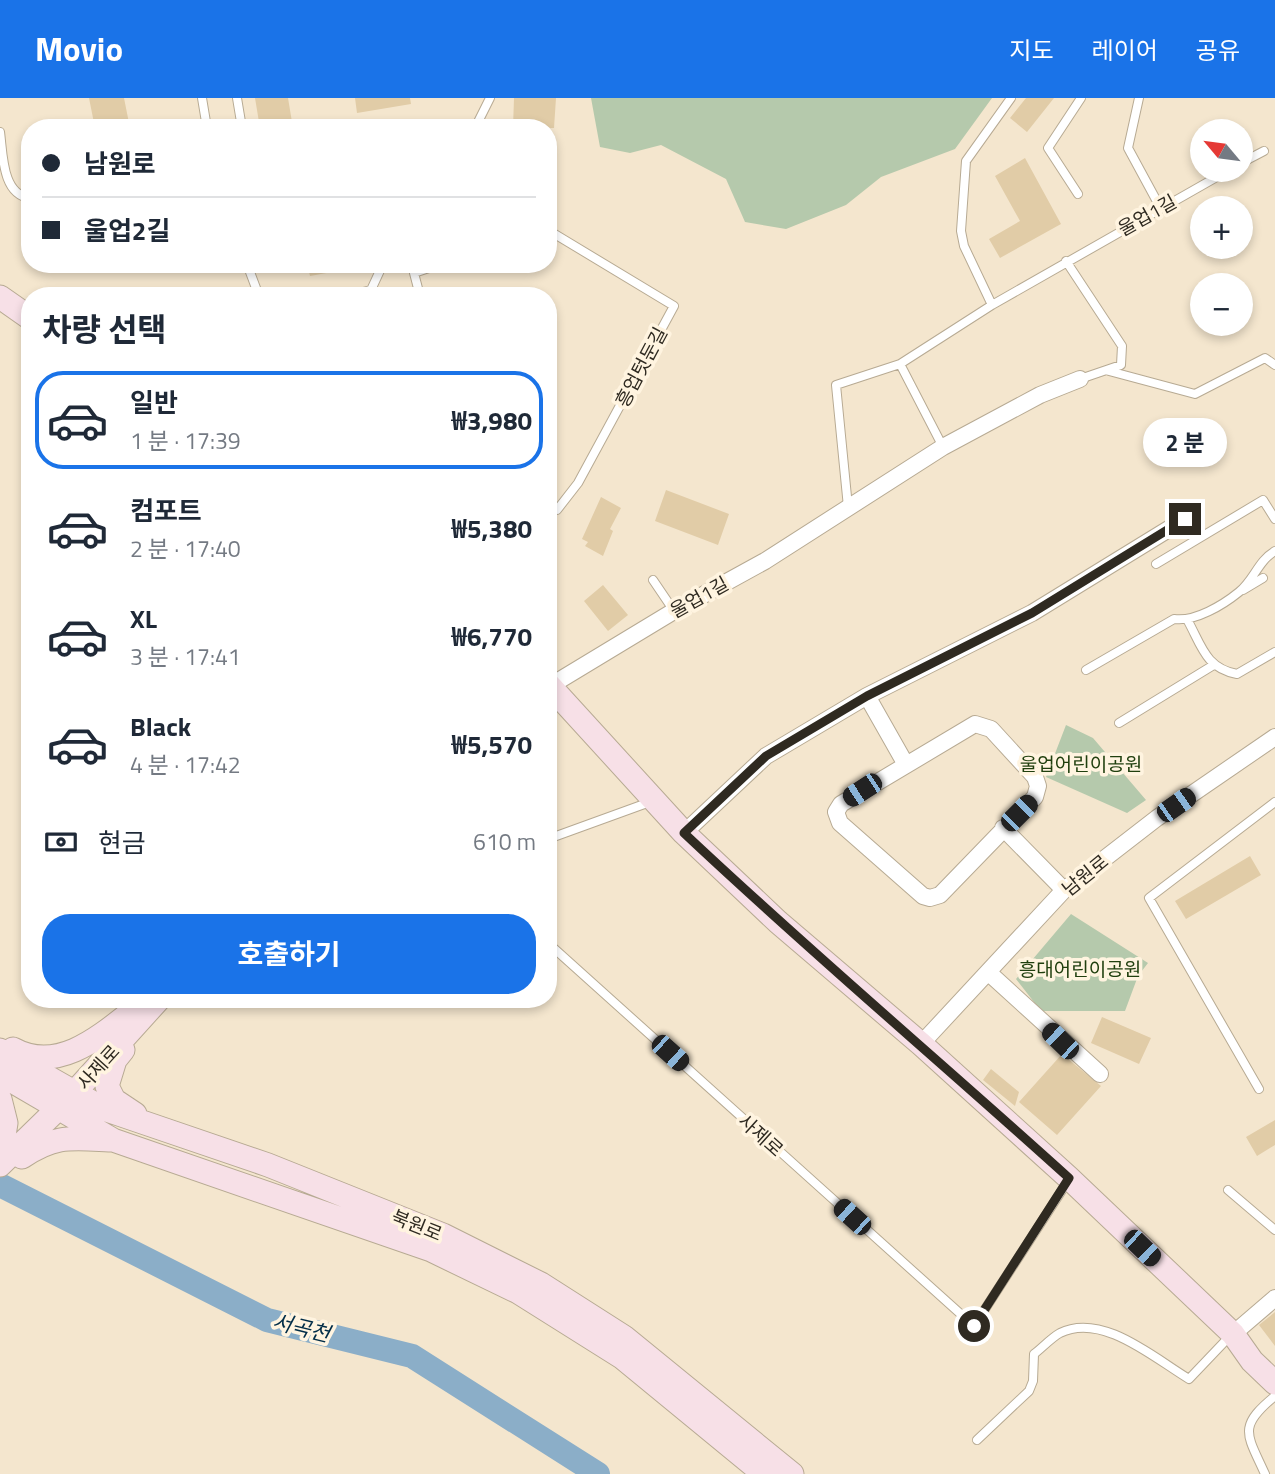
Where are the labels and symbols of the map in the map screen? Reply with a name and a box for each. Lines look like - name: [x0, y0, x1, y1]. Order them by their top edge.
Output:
- north arrow: [1190, 119, 1253, 182]
- street label: 울업1길: [1112, 187, 1181, 243]
- street label: 흥업텃둔길: [607, 321, 674, 412]
- callout: 2 분: [1143, 418, 1227, 466]
- route end: [1169, 503, 1201, 535]
- street label: 울업1길: [664, 569, 733, 625]
- park label: 울업어린이공원: [1020, 749, 1142, 778]
- car: [839, 770, 886, 810]
- car: [1153, 784, 1200, 826]
- car: [997, 791, 1042, 835]
- street label: 남원로: [1055, 847, 1114, 902]
- park label: 흥대어린이공원: [1019, 954, 1141, 983]
- car: [1038, 1019, 1083, 1063]
- car: [648, 1031, 693, 1075]
- street label: 사제로: [69, 1037, 126, 1096]
- street label: 사제로: [732, 1106, 791, 1163]
- car: [830, 1195, 875, 1239]
- street label: 북원로: [387, 1201, 447, 1248]
- car: [1120, 1226, 1165, 1270]
- water label: 서곡천: [269, 1304, 336, 1350]
- route start: [958, 1310, 990, 1342]

